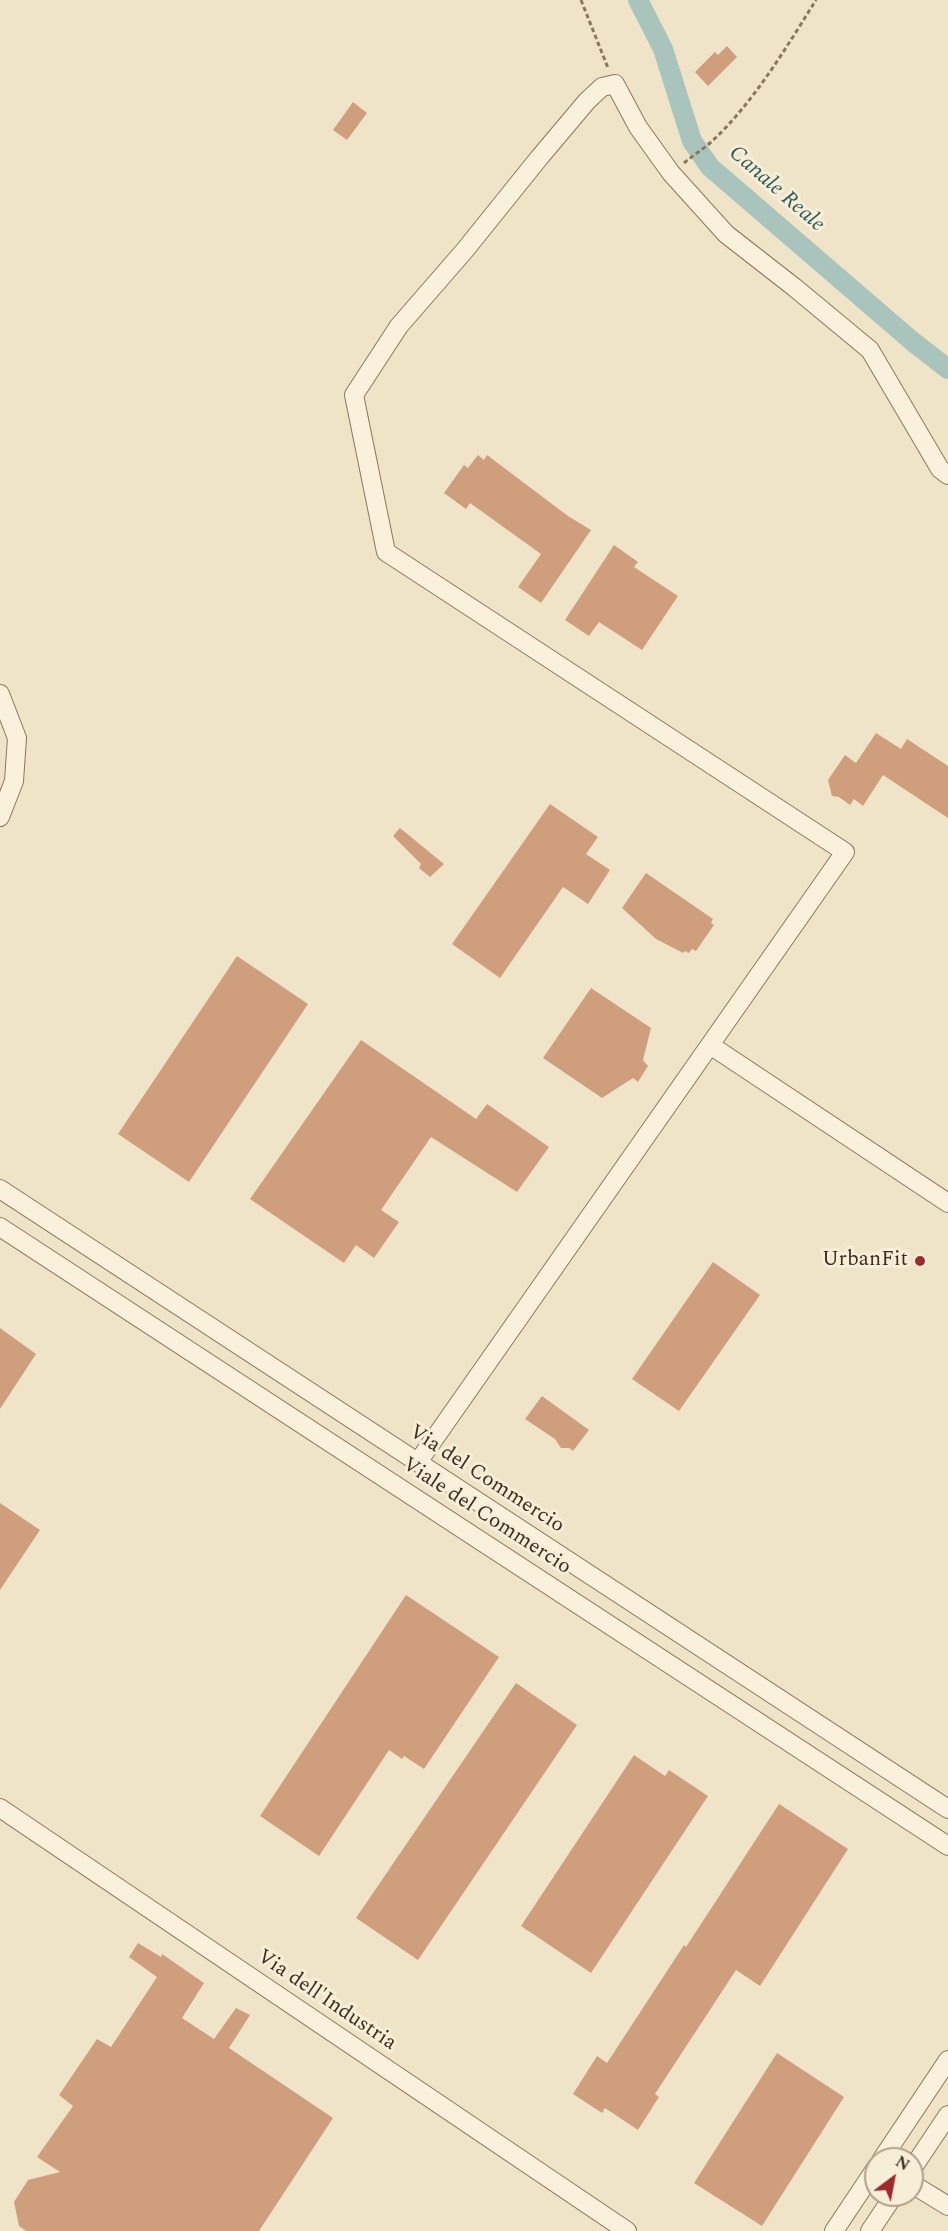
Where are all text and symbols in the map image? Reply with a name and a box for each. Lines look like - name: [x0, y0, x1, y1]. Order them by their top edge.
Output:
- water label: Canale Reale: [723, 141, 829, 239]
- place label: UrbanFit: [822, 1248, 908, 1274]
- marker: UrbanFit: [913, 1254, 927, 1268]
- street label: Via del Commercio: [404, 1420, 568, 1540]
- street label: Viale del Commercio: [397, 1453, 575, 1581]
- street label: Via dell'Industria: [251, 1945, 401, 2057]
- north arrow: [864, 2147, 924, 2207]
- text: N: [891, 2150, 914, 2177]

